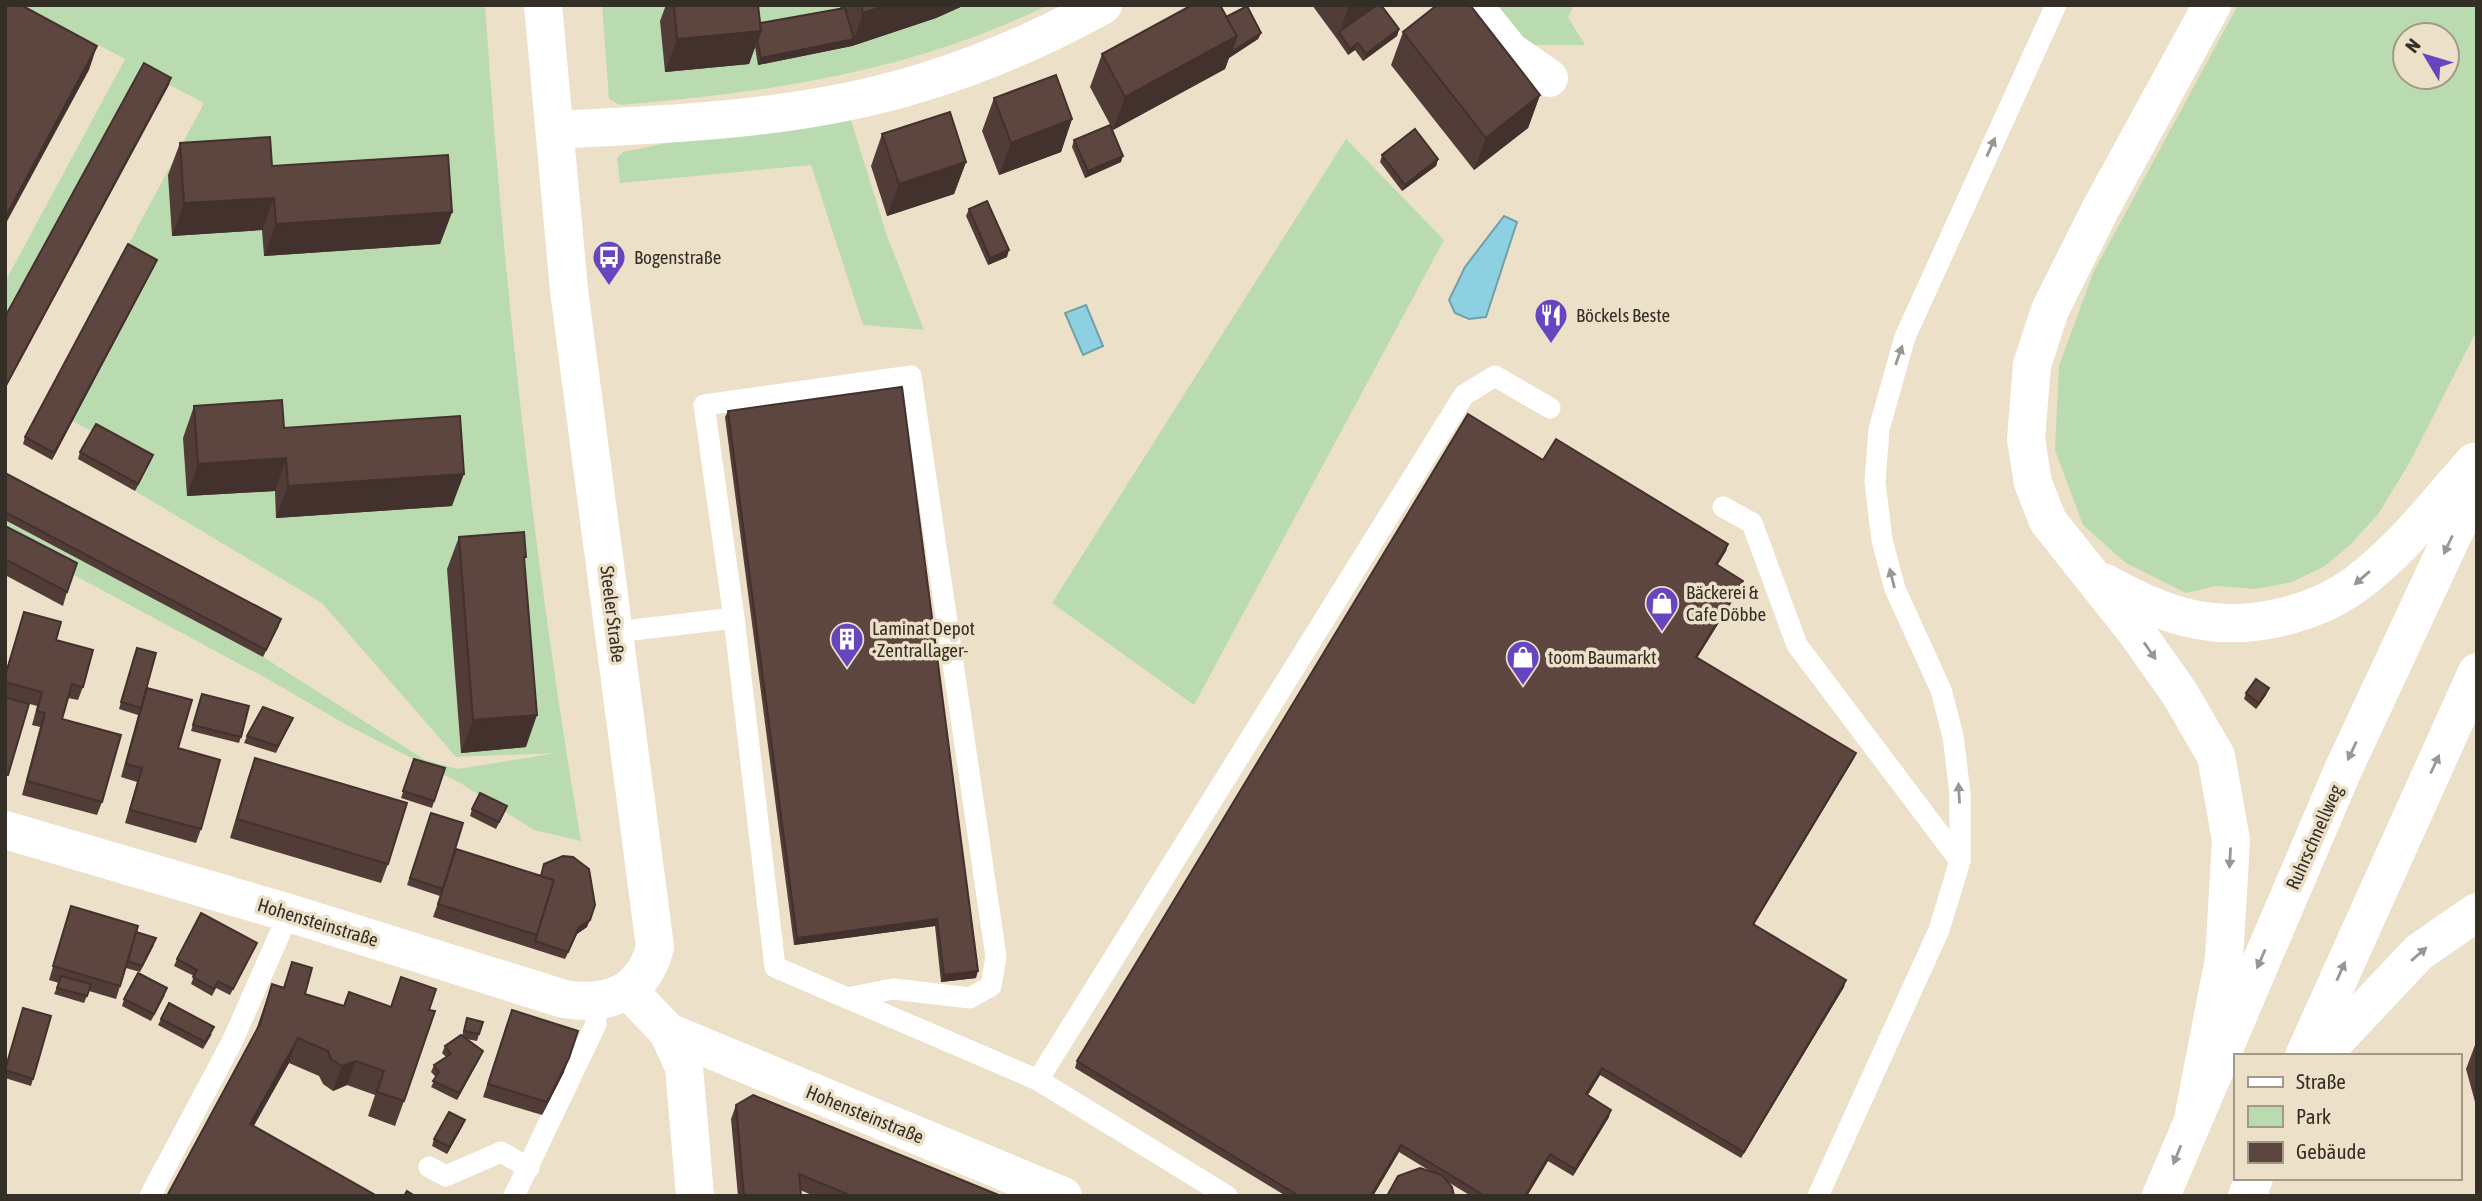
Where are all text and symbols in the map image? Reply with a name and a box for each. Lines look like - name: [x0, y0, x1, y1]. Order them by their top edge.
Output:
- north arrow: [2391, 21, 2461, 91]
- text: N: [2400, 34, 2425, 57]
- one-way arrow: [1986, 137, 1997, 157]
- bus stop icon: Bogenstraße: [590, 238, 628, 287]
- place label: Bogenstraße: [634, 246, 721, 268]
- restaurant icon: Böckels Beste: [1532, 296, 1570, 345]
- place label: Böckels Beste: [1576, 304, 1670, 326]
- one-way arrow: [1894, 344, 1905, 365]
- one-way arrow: [2442, 534, 2453, 555]
- street label: Steeler Straße: [596, 564, 630, 664]
- one-way arrow: [1886, 566, 1897, 588]
- one-way arrow: [2353, 570, 2371, 586]
- place label: Bäckerei & Cafe Döbbe: [1686, 581, 1766, 625]
- shop icon: Bäckerei & Cafe Döbbe: [1643, 584, 1681, 633]
- place label: Laminat Depot -Zentrallager-: [872, 617, 975, 661]
- building icon: Laminat Depot -Zentrallager-: [828, 620, 866, 669]
- shop icon: toom Baumarkt: [1504, 638, 1542, 687]
- one-way arrow: [2143, 642, 2157, 660]
- place label: toom Baumarkt: [1548, 646, 1656, 668]
- one-way arrow: [2346, 741, 2358, 761]
- one-way arrow: [2430, 753, 2441, 774]
- one-way arrow: [1953, 781, 1964, 803]
- street label: Ruhrschnellweg: [2281, 781, 2347, 893]
- one-way arrow: [2224, 847, 2235, 869]
- street label: Hohensteinstraße: [255, 893, 381, 951]
- one-way arrow: [2410, 946, 2428, 962]
- one-way arrow: [2255, 949, 2266, 970]
- one-way arrow: [2336, 960, 2347, 981]
- legend: [2234, 1054, 2461, 1180]
- text: Straße: [2296, 1069, 2346, 1093]
- street label: Hohensteinstraße: [803, 1080, 927, 1148]
- text: Park: [2296, 1104, 2331, 1128]
- text: Gebäude: [2296, 1139, 2366, 1163]
- one-way arrow: [2172, 1144, 2183, 1165]

